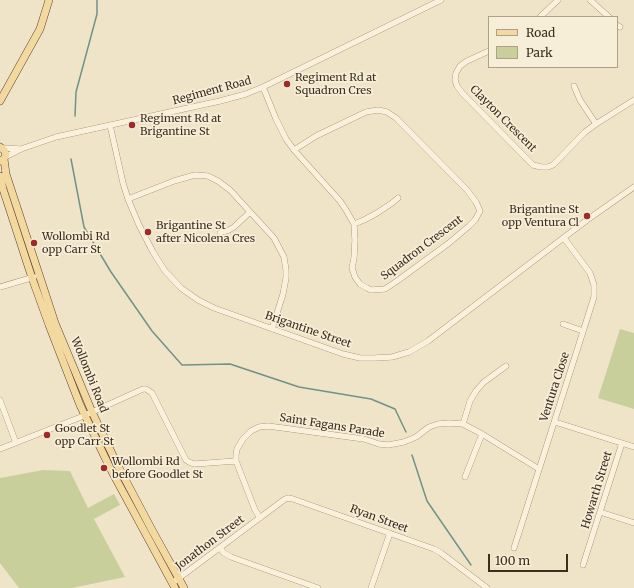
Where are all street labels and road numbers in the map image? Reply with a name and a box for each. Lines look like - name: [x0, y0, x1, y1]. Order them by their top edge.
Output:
- street label: Regiment Road: [171, 74, 253, 108]
- street label: Clayton Crescent: [467, 83, 539, 155]
- street label: Squadron Crescent: [378, 213, 466, 283]
- street label: Brigantine Street: [263, 309, 353, 351]
- street label: Wollombi Road: [68, 335, 110, 415]
- street label: Ventura Close: [538, 351, 572, 423]
- street label: Saint Fagans Parade: [278, 411, 386, 441]
- street label: Howarth Street: [579, 449, 615, 531]
- street label: Ryan Street: [348, 502, 410, 536]
- street label: Jonathon Street: [173, 513, 247, 573]

